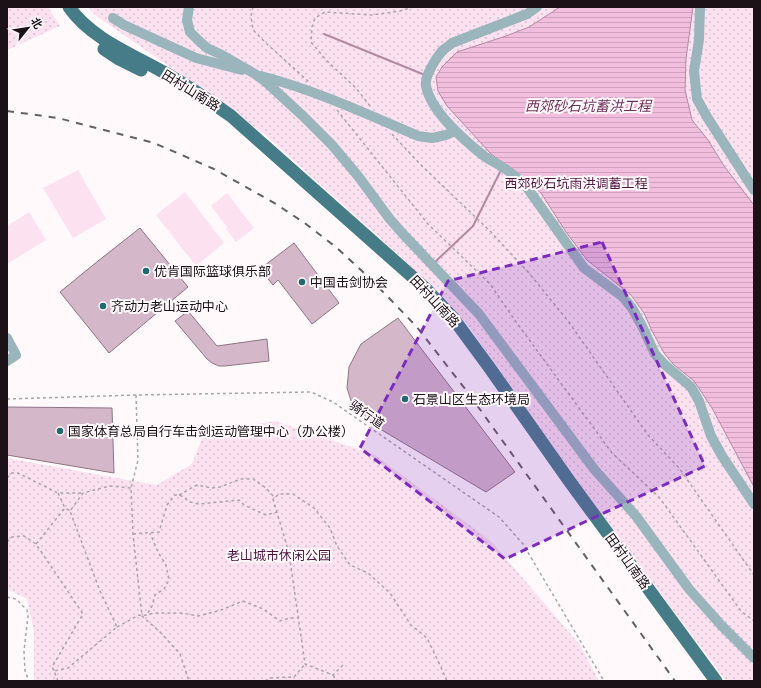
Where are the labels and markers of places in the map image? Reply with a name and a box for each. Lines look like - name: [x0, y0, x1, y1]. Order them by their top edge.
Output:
- place label: 优肯国际篮球俱乐部: [154, 263, 271, 279]
- marker: 优肯国际篮球俱乐部: [141, 266, 151, 276]
- place label: 中国击剑协会: [310, 274, 388, 290]
- marker: 中国击剑协会: [297, 277, 307, 287]
- place label: 齐动力老山运动中心: [111, 298, 228, 314]
- marker: 齐动力老山运动中心: [98, 301, 108, 311]
- place label: 石景山区生态环境局: [413, 391, 530, 407]
- marker: 石景山区生态环境局: [400, 394, 410, 404]
- place label: 国家体育总局自行车击剑运动管理中心（办公楼）: [68, 423, 354, 439]
- marker: 国家体育总局自行车击剑运动管理中心（办公楼）: [55, 426, 65, 436]

